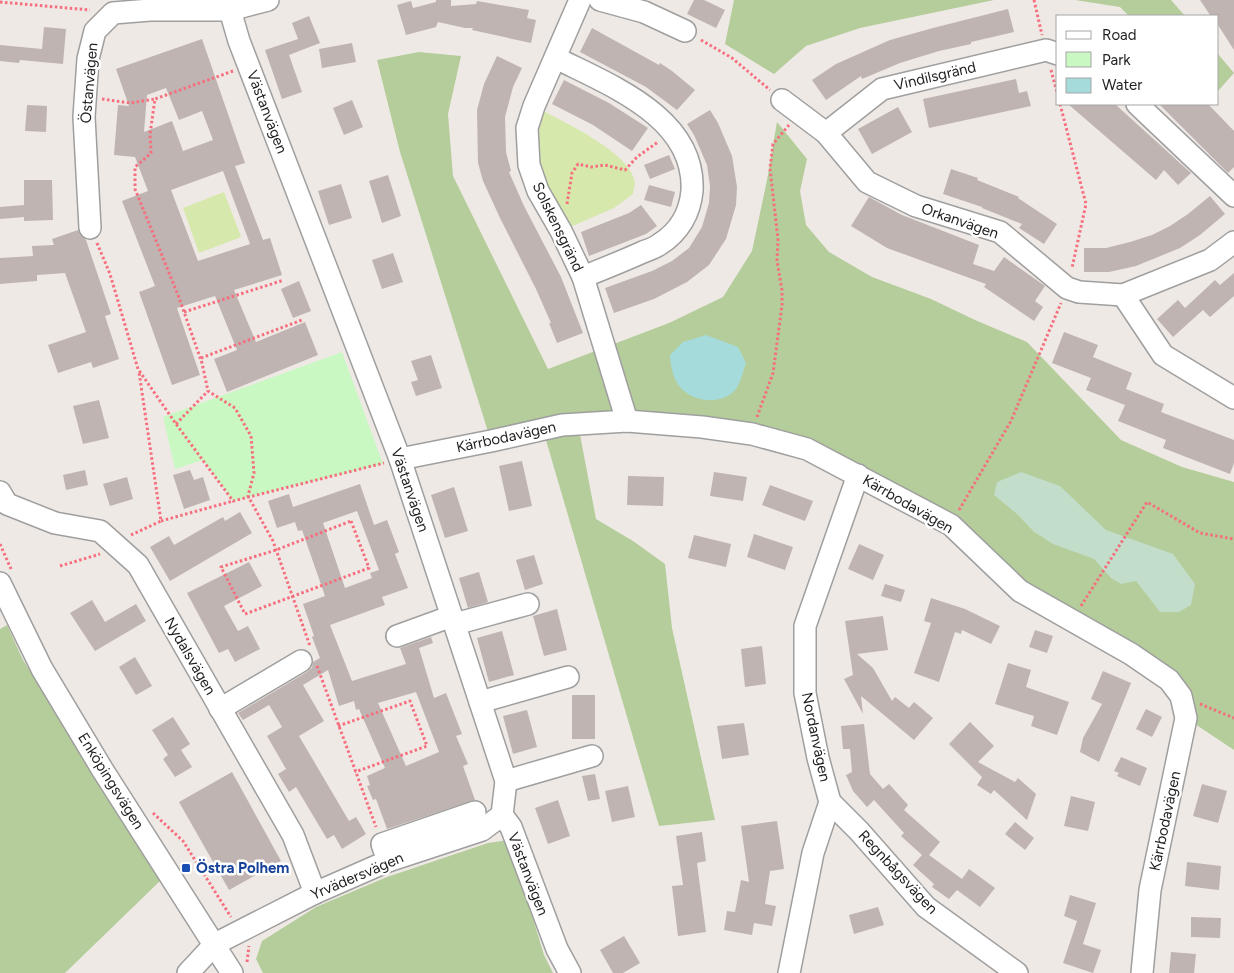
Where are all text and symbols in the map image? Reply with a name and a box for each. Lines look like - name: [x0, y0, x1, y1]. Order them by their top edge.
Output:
- legend: [1056, 15, 1219, 105]
- text: Road: [1102, 26, 1137, 44]
- street label: Östanvägen: [77, 42, 101, 124]
- text: Park: [1102, 51, 1131, 69]
- street label: Vindilsgränd: [892, 58, 978, 94]
- street label: Västanvägen: [243, 68, 291, 156]
- text: Water: [1102, 76, 1142, 94]
- street label: Solskensgränd: [529, 179, 587, 275]
- street label: Orkanvägen: [919, 199, 1001, 243]
- street label: Kärrbodavägen: [454, 418, 558, 456]
- street label: Västanvägen: [387, 446, 433, 534]
- street label: Kärrbodavägen: [860, 471, 956, 537]
- street label: Nydalsvägen: [160, 614, 220, 698]
- street label: Nordanvägen: [798, 691, 834, 783]
- street label: Enköpingsvägen: [74, 729, 148, 833]
- street label: Kärrbodavägen: [1146, 769, 1184, 873]
- street label: Regnbågsvägen: [855, 826, 941, 918]
- street label: Västanvägen: [504, 830, 552, 918]
- street label: Yrvädersvägen: [308, 848, 406, 904]
- place label: Östra Polhem: [196, 858, 289, 877]
- marker: Östra Polhem: [180, 862, 192, 874]

